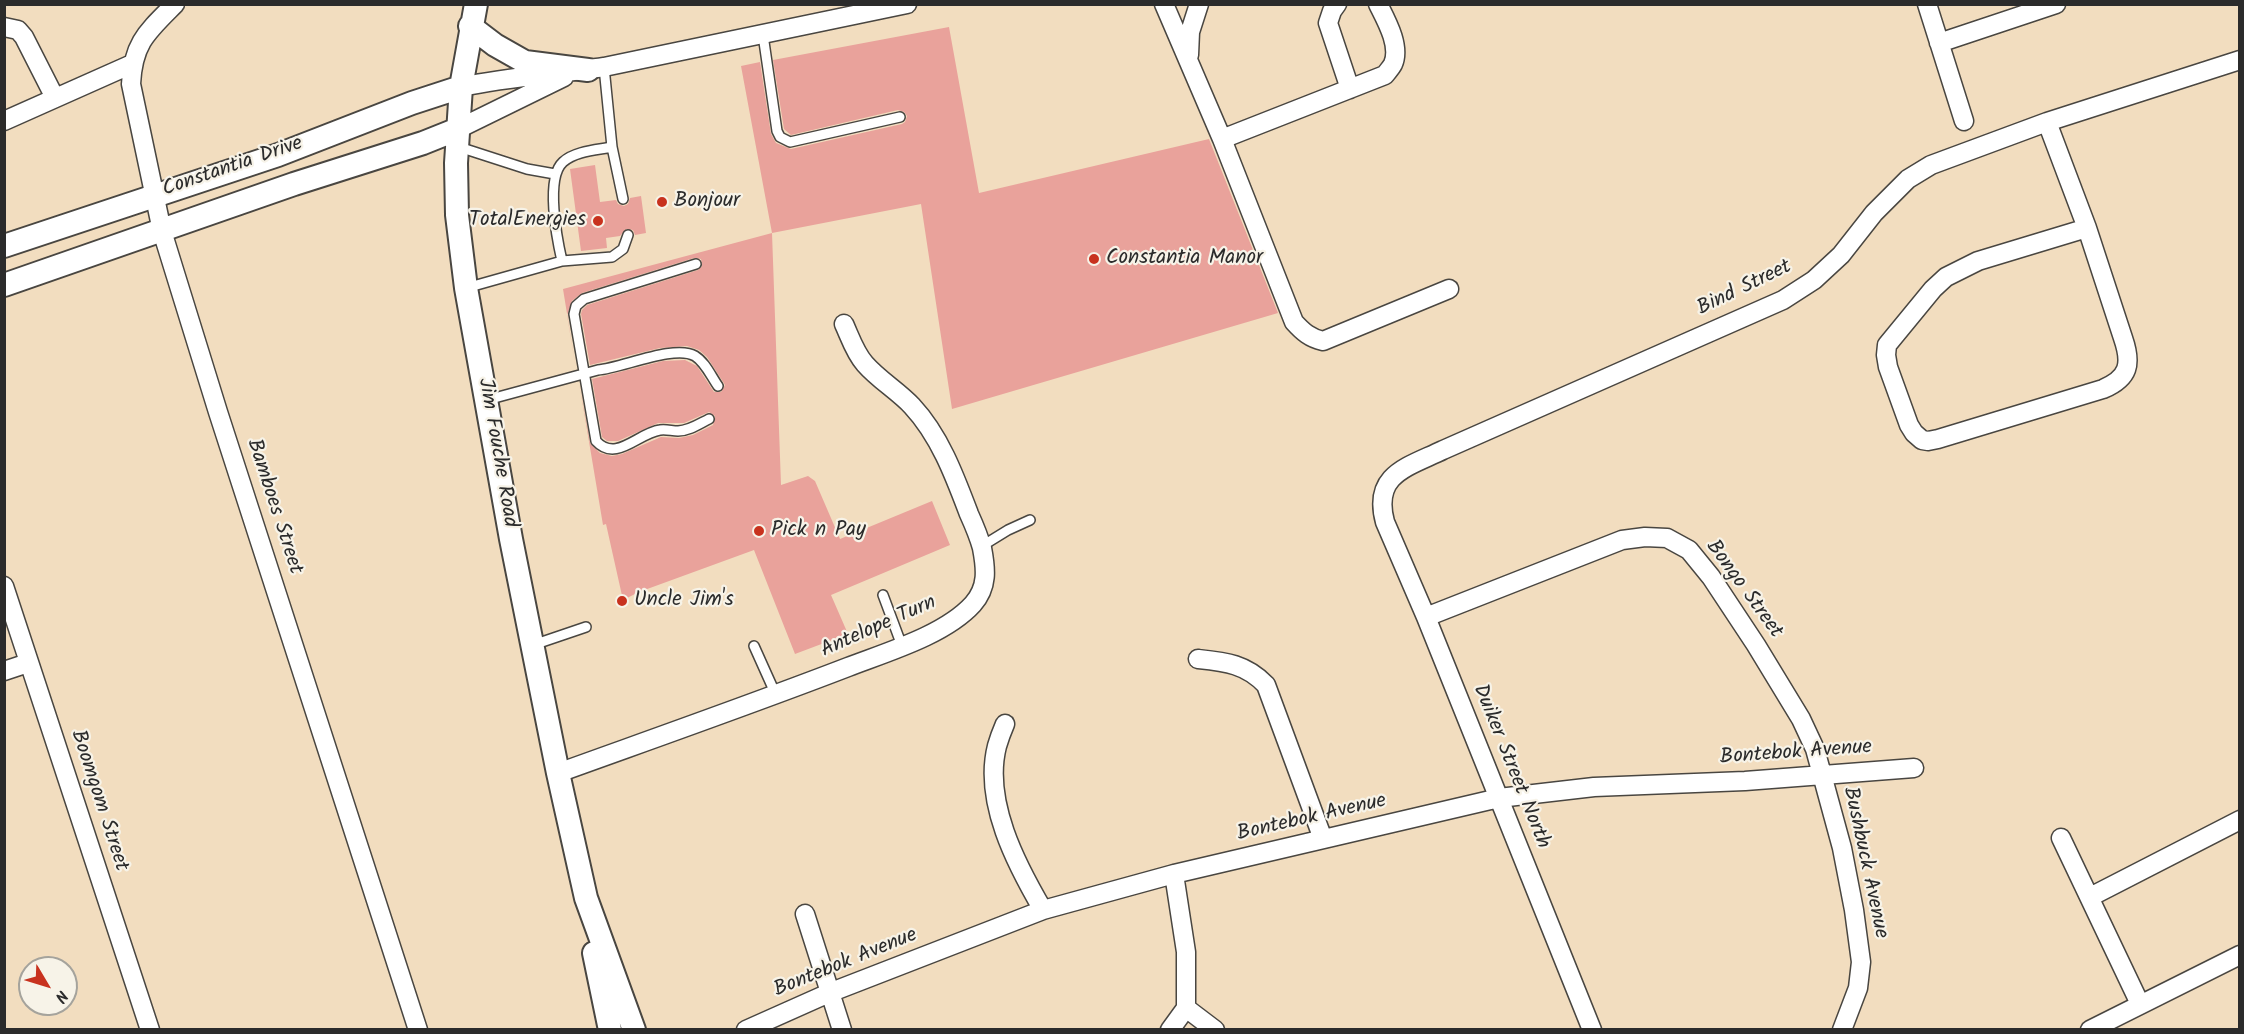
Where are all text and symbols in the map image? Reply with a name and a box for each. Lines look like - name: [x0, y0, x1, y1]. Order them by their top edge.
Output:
- street label: Constantia Drive: [160, 132, 306, 204]
- place label: Bonjour: [674, 189, 740, 215]
- marker: Bonjour: [655, 195, 669, 209]
- place label: TotalEnergies: [469, 208, 586, 234]
- marker: TotalEnergies: [591, 214, 605, 228]
- place label: Constantia Manor: [1106, 246, 1263, 272]
- marker: Constantia Manor: [1087, 252, 1101, 266]
- street label: Bind Street: [1694, 255, 1796, 323]
- street label: Jim Fouche Road: [470, 376, 522, 530]
- street label: Bamboes Street: [239, 436, 307, 578]
- place label: Pick n Pay: [771, 518, 866, 544]
- marker: Pick n Pay: [752, 524, 766, 538]
- street label: Bongo Street: [1699, 536, 1787, 644]
- place label: Uncle Jim's: [634, 588, 734, 614]
- street label: Antelope Turn: [817, 591, 941, 665]
- marker: Uncle Jim's: [615, 594, 629, 608]
- street label: Duiker Street North: [1466, 681, 1554, 853]
- street label: Boomgom Street: [63, 727, 133, 875]
- street label: Bontebok Avenue: [1719, 736, 1873, 772]
- street label: Bushbuck Avenue: [1836, 785, 1892, 941]
- street label: Bontebok Avenue: [1235, 790, 1389, 848]
- street label: Bontebok Avenue: [771, 924, 921, 1004]
- north arrow: [18, 956, 78, 1016]
- text: N: [48, 984, 74, 1008]

